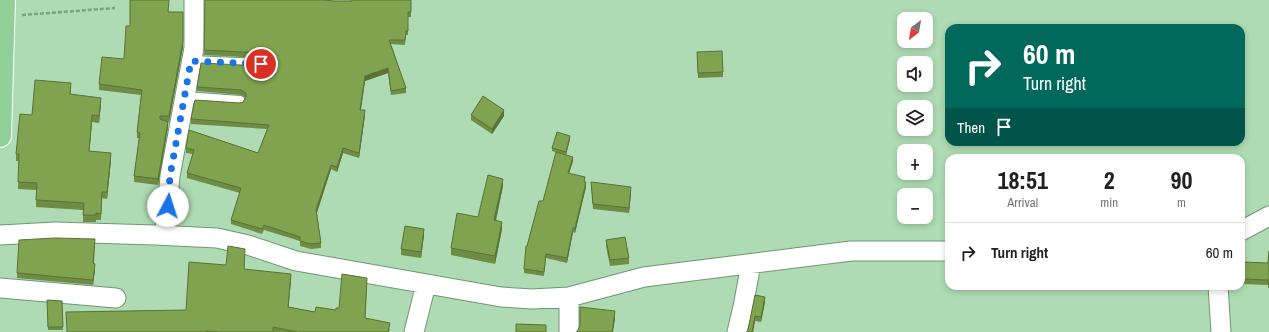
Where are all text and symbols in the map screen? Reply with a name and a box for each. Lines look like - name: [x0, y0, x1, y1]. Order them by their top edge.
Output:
- north arrow: [897, 12, 933, 48]
- map controls: [897, 12, 933, 224]
- text: 60 m: [1023, 35, 1075, 73]
- icon: right: [957, 40, 1009, 92]
- pin: [244, 47, 278, 81]
- icon: arrive: [250, 53, 272, 75]
- button: sound: [897, 56, 933, 92]
- text: Turn right: [1023, 71, 1086, 96]
- button: layers: [897, 100, 933, 136]
- icon: arrive: [993, 116, 1015, 138]
- text: Then: [957, 117, 985, 138]
- button: +: [897, 144, 933, 180]
- text: 18:51: [998, 164, 1048, 196]
- text: 2: [1104, 164, 1115, 196]
- text: 90: [1171, 164, 1193, 196]
- position arrow: [147, 185, 189, 227]
- button: −: [897, 188, 933, 224]
- text: Arrival: [1007, 194, 1038, 211]
- text: min: [1100, 194, 1118, 211]
- text: m: [1177, 194, 1186, 211]
- icon: right: [957, 242, 979, 264]
- text: Turn right: [991, 242, 1048, 263]
- text: 60 m: [1206, 242, 1233, 263]

